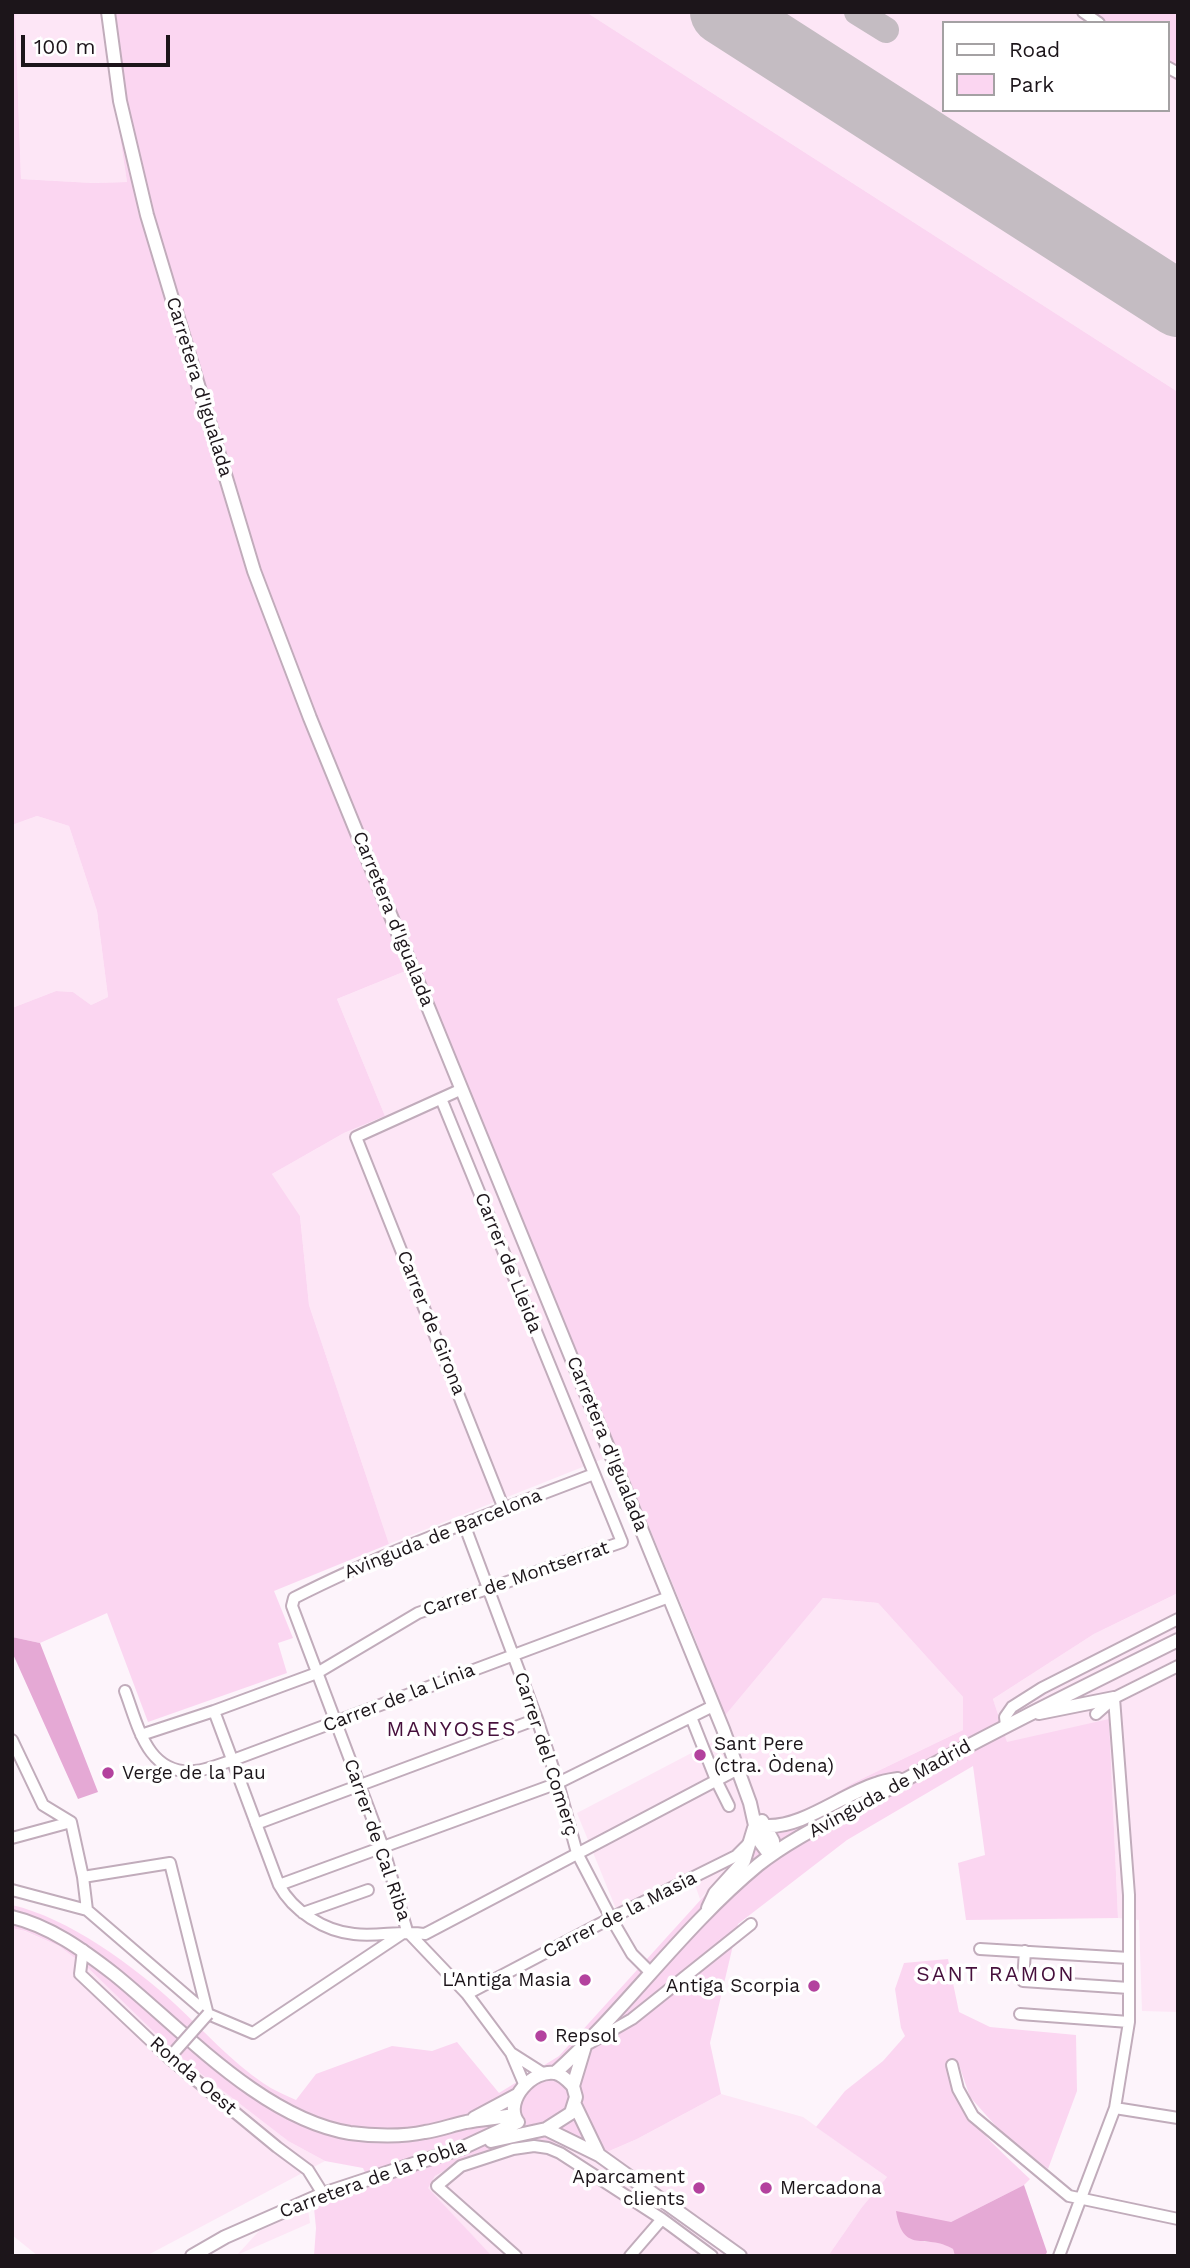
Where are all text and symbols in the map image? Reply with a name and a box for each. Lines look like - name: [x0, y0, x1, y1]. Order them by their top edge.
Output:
- scale bar: [24, 21, 173, 65]
- legend: [942, 21, 1169, 112]
- text: 100 m: [34, 34, 96, 59]
- text: Road: [1009, 37, 1060, 62]
- text: Park: [1009, 72, 1054, 97]
- street label: Carretera d'Igualada: [161, 294, 237, 480]
- street label: Carretera d'Igualada: [347, 828, 439, 1010]
- street label: Carrer de Lleida: [469, 1189, 547, 1337]
- street label: Carrer de Girona: [392, 1247, 470, 1399]
- street label: Carretera d'Igualada: [561, 1353, 653, 1535]
- street label: Avinguda de Barcelona: [341, 1484, 545, 1584]
- street label: Carrer de Montserrat: [420, 1536, 612, 1622]
- street label: Carrer de la Línia: [320, 1659, 478, 1737]
- street label: Carrer del Comerç: [509, 1669, 583, 1839]
- district label: MANYOSES: [388, 1717, 516, 1743]
- place label: Sant Pere (ctra. Òdena): [714, 1733, 834, 1777]
- street label: Avinguda de Madrid: [805, 1735, 975, 1843]
- marker: Sant Pere (ctra. Òdena): [692, 1747, 708, 1763]
- street label: Carrer de Cal Riba: [339, 1756, 415, 1924]
- place label: Verge de la Pau: [122, 1762, 266, 1784]
- marker: Verge de la Pau: [100, 1765, 116, 1781]
- street label: Carrer de la Masia: [539, 1866, 701, 1964]
- district label: SANT RAMON: [918, 1962, 1074, 1988]
- place label: L'Antiga Masia: [442, 1969, 571, 1991]
- marker: L'Antiga Masia: [577, 1972, 593, 1988]
- place label: Antiga Scorpia: [666, 1975, 800, 1997]
- marker: Antiga Scorpia: [806, 1978, 822, 1994]
- place label: Repsol: [555, 2025, 617, 2047]
- marker: Repsol: [533, 2028, 549, 2044]
- street label: Ronda Oest: [145, 2032, 241, 2120]
- street label: Carretera de la Pobla: [277, 2135, 469, 2223]
- place label: Aparcament clients: [572, 2166, 685, 2210]
- place label: Mercadona: [780, 2177, 882, 2199]
- marker: Aparcament clients: [691, 2180, 707, 2196]
- marker: Mercadona: [758, 2180, 774, 2196]

